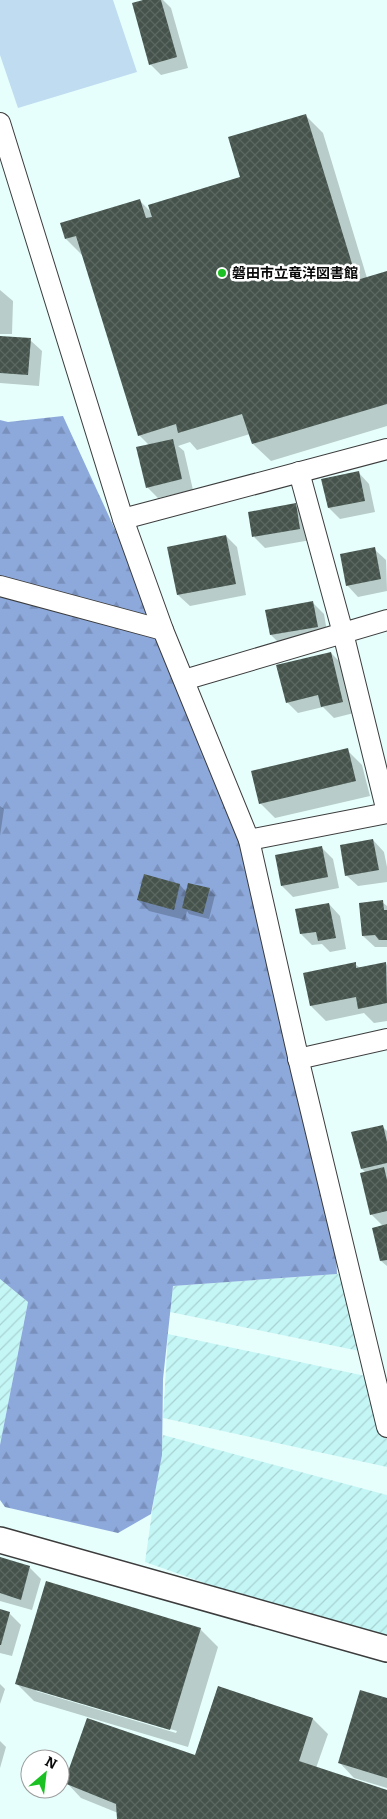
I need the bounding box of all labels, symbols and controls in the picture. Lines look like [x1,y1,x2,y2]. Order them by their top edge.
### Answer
place label: 磐田市立竜洋図書館 [232,265,358,282]
marker: 磐田市立竜洋図書館 [216,267,228,279]
north arrow [20,1749,70,1799]
text: N [42,1753,60,1773]

